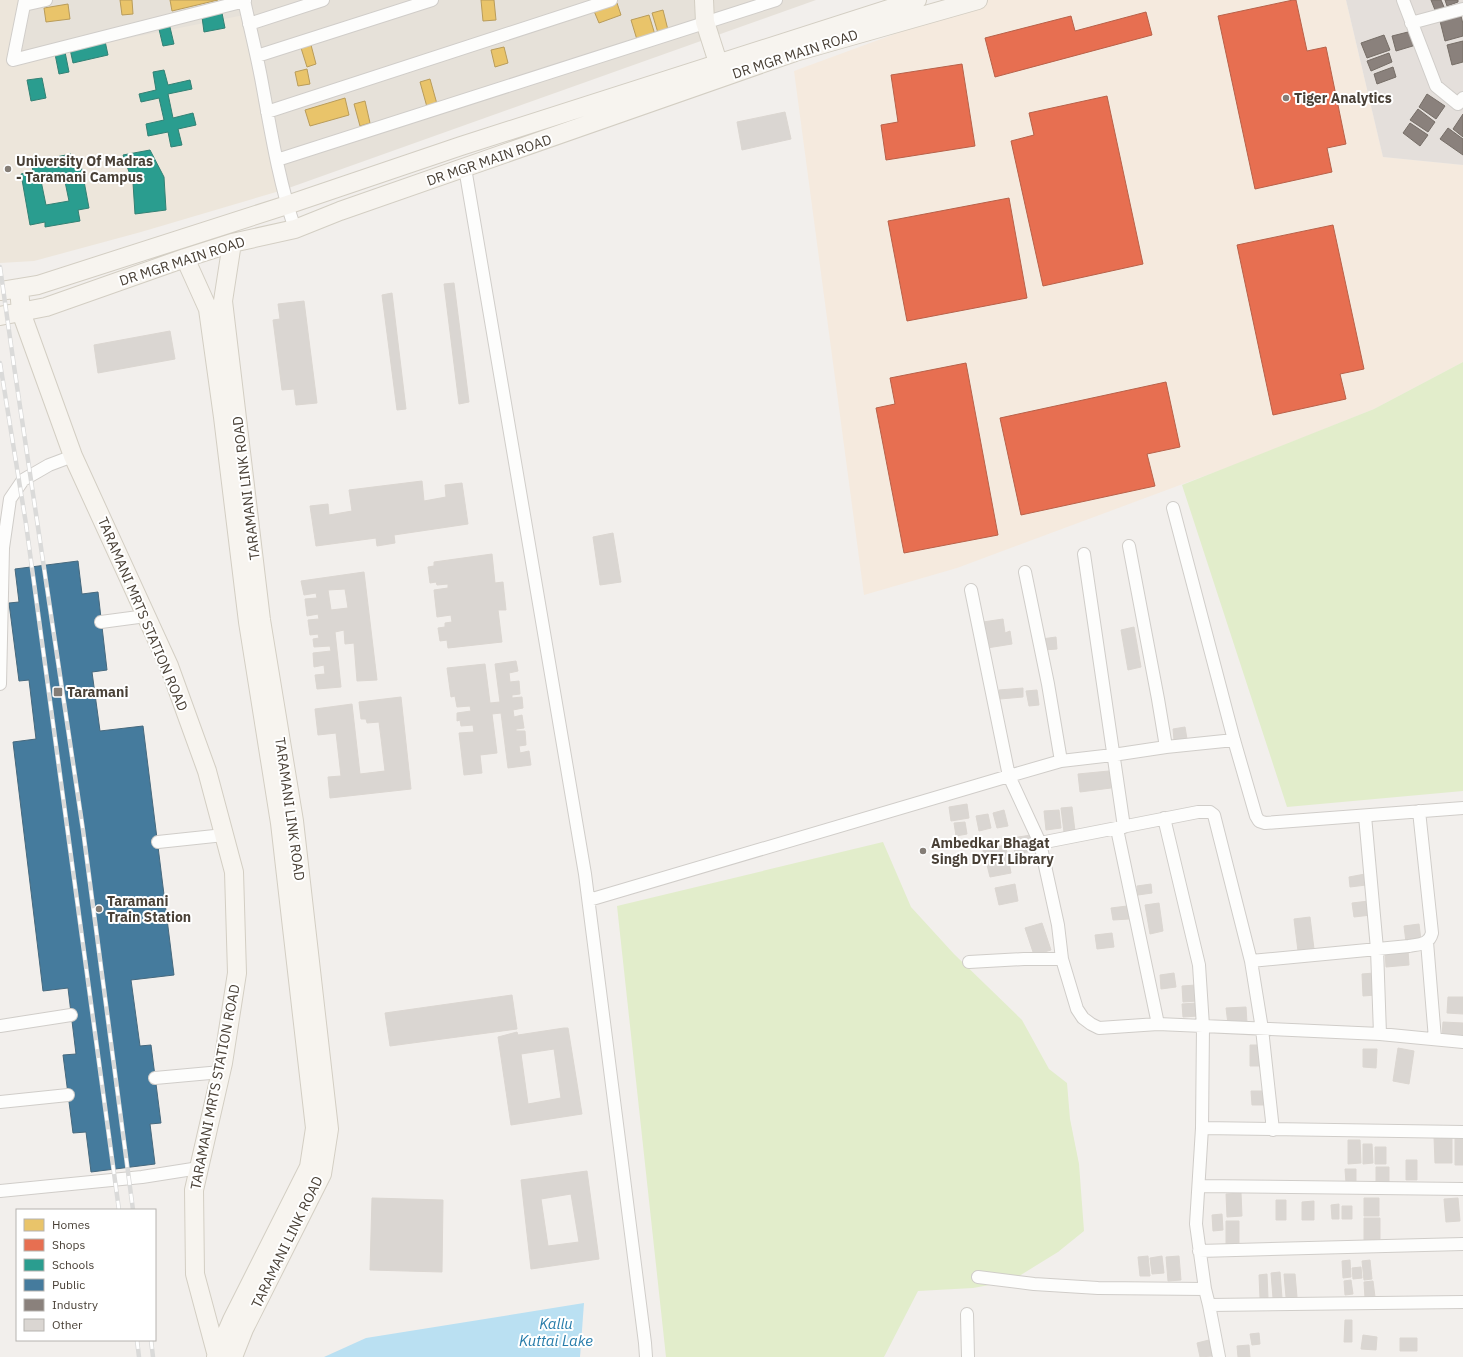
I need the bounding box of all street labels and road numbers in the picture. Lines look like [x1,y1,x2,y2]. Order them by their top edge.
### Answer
street label: DR MGR MAIN ROAD [730,25,860,83]
street label: DR MGR MAIN ROAD [424,130,554,190]
street label: DR MGR MAIN ROAD [117,232,247,290]
street label: TARAMANI LINK ROAD [228,415,264,561]
street label: TARAMANI MRTS STATION ROAD [94,514,192,714]
street label: TARAMANI LINK ROAD [271,736,309,882]
street label: TARAMANI MRTS STATION ROAD [186,983,244,1191]
street label: TARAMANI LINK ROAD [247,1173,327,1311]

